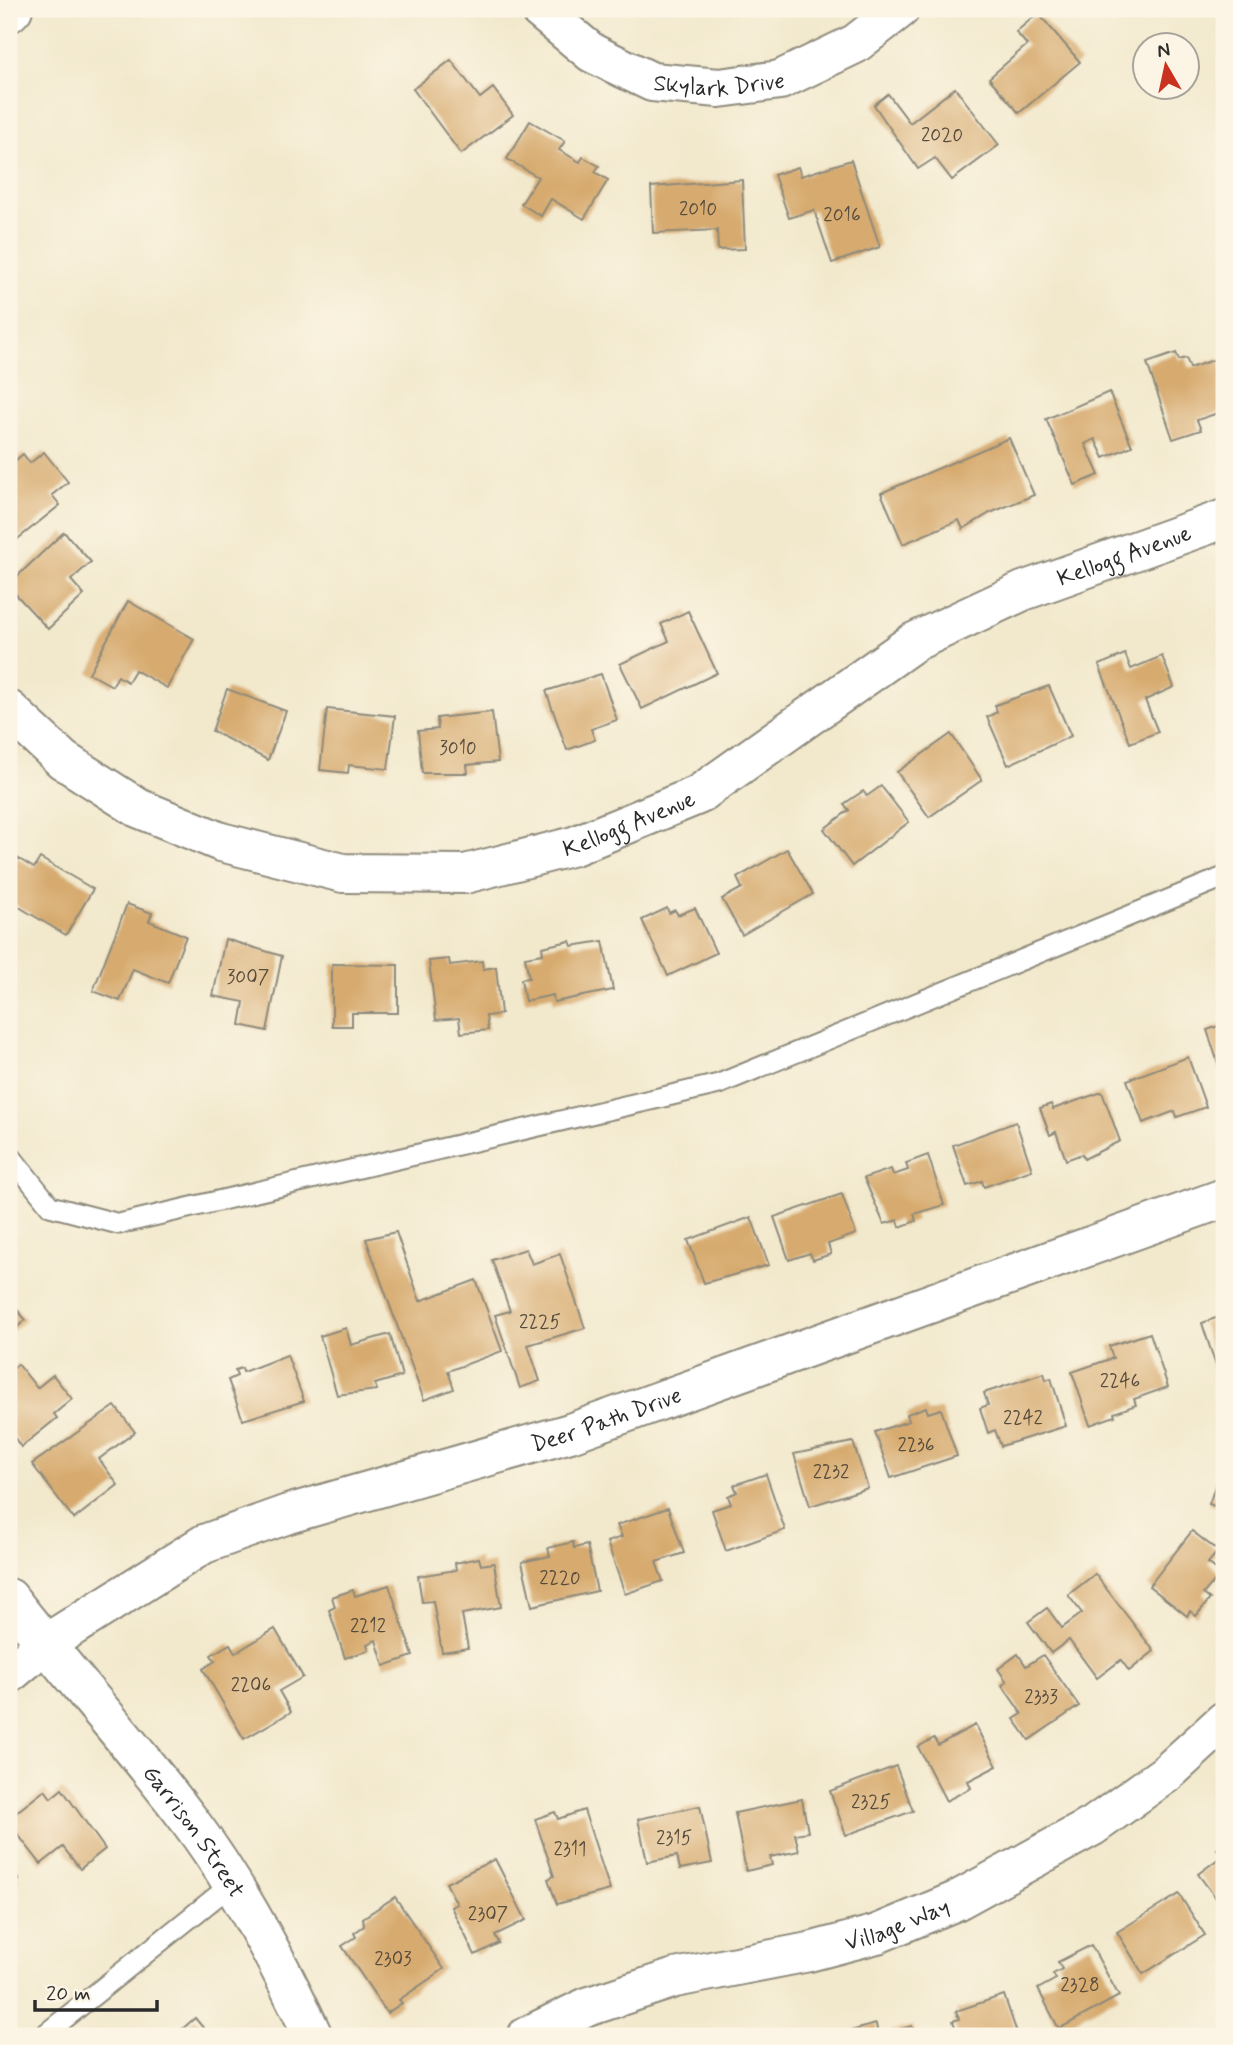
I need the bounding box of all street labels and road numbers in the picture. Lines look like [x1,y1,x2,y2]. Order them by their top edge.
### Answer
street label: Skylark Drive [652,67,787,105]
street label: Kellogg Avenue [1053,519,1196,595]
street label: Kellogg Avenue [560,785,700,865]
street label: Deer Path Drive [528,1381,686,1460]
street label: Garrison Street [135,1760,251,1904]
street label: Village Way [842,1892,955,1959]

